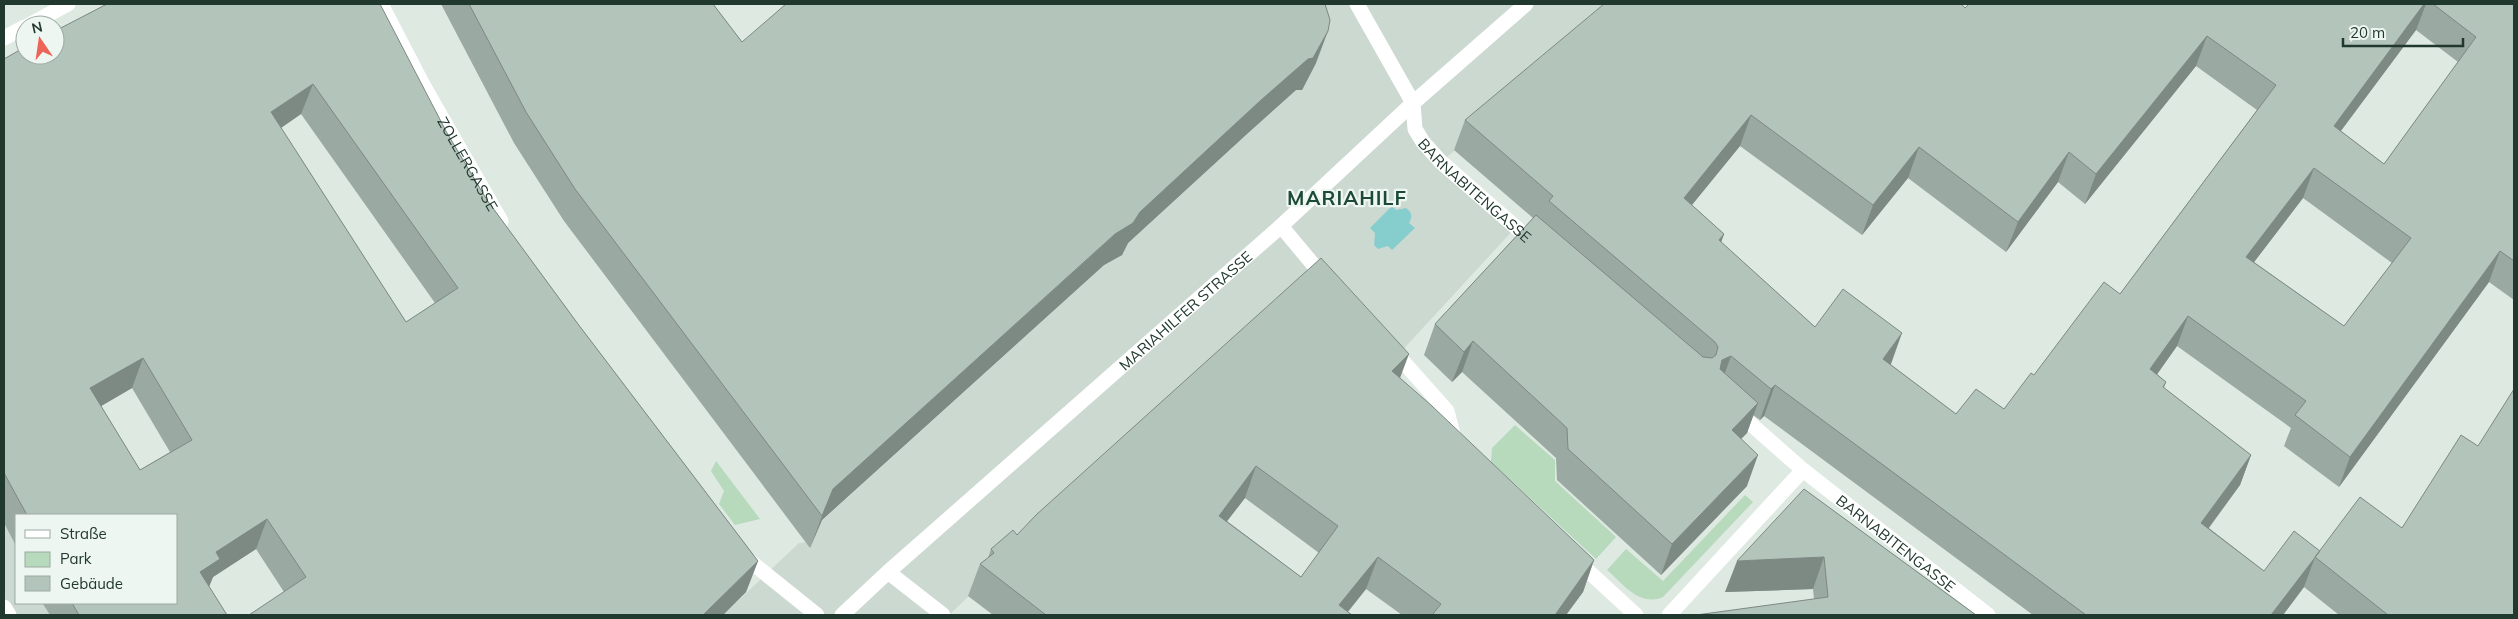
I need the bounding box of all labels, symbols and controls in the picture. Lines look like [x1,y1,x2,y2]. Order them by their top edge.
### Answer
north arrow [15,15,65,65]
scale bar [2343,15,2463,47]
text: N [30,17,44,37]
text: 20 m [2350,23,2385,42]
street label: ZOLLERGASSE [434,113,503,214]
street label: BARNABITENGASSE [1414,134,1536,246]
district label: MARIAHILF [1287,185,1407,210]
street label: MARIAHILFER STRASSE [1115,246,1256,374]
street label: BARNABITENGASSE [1833,490,1960,596]
legend [15,514,178,604]
text: Straße [60,524,107,543]
text: Park [60,549,92,568]
text: Gebäude [60,574,123,593]

